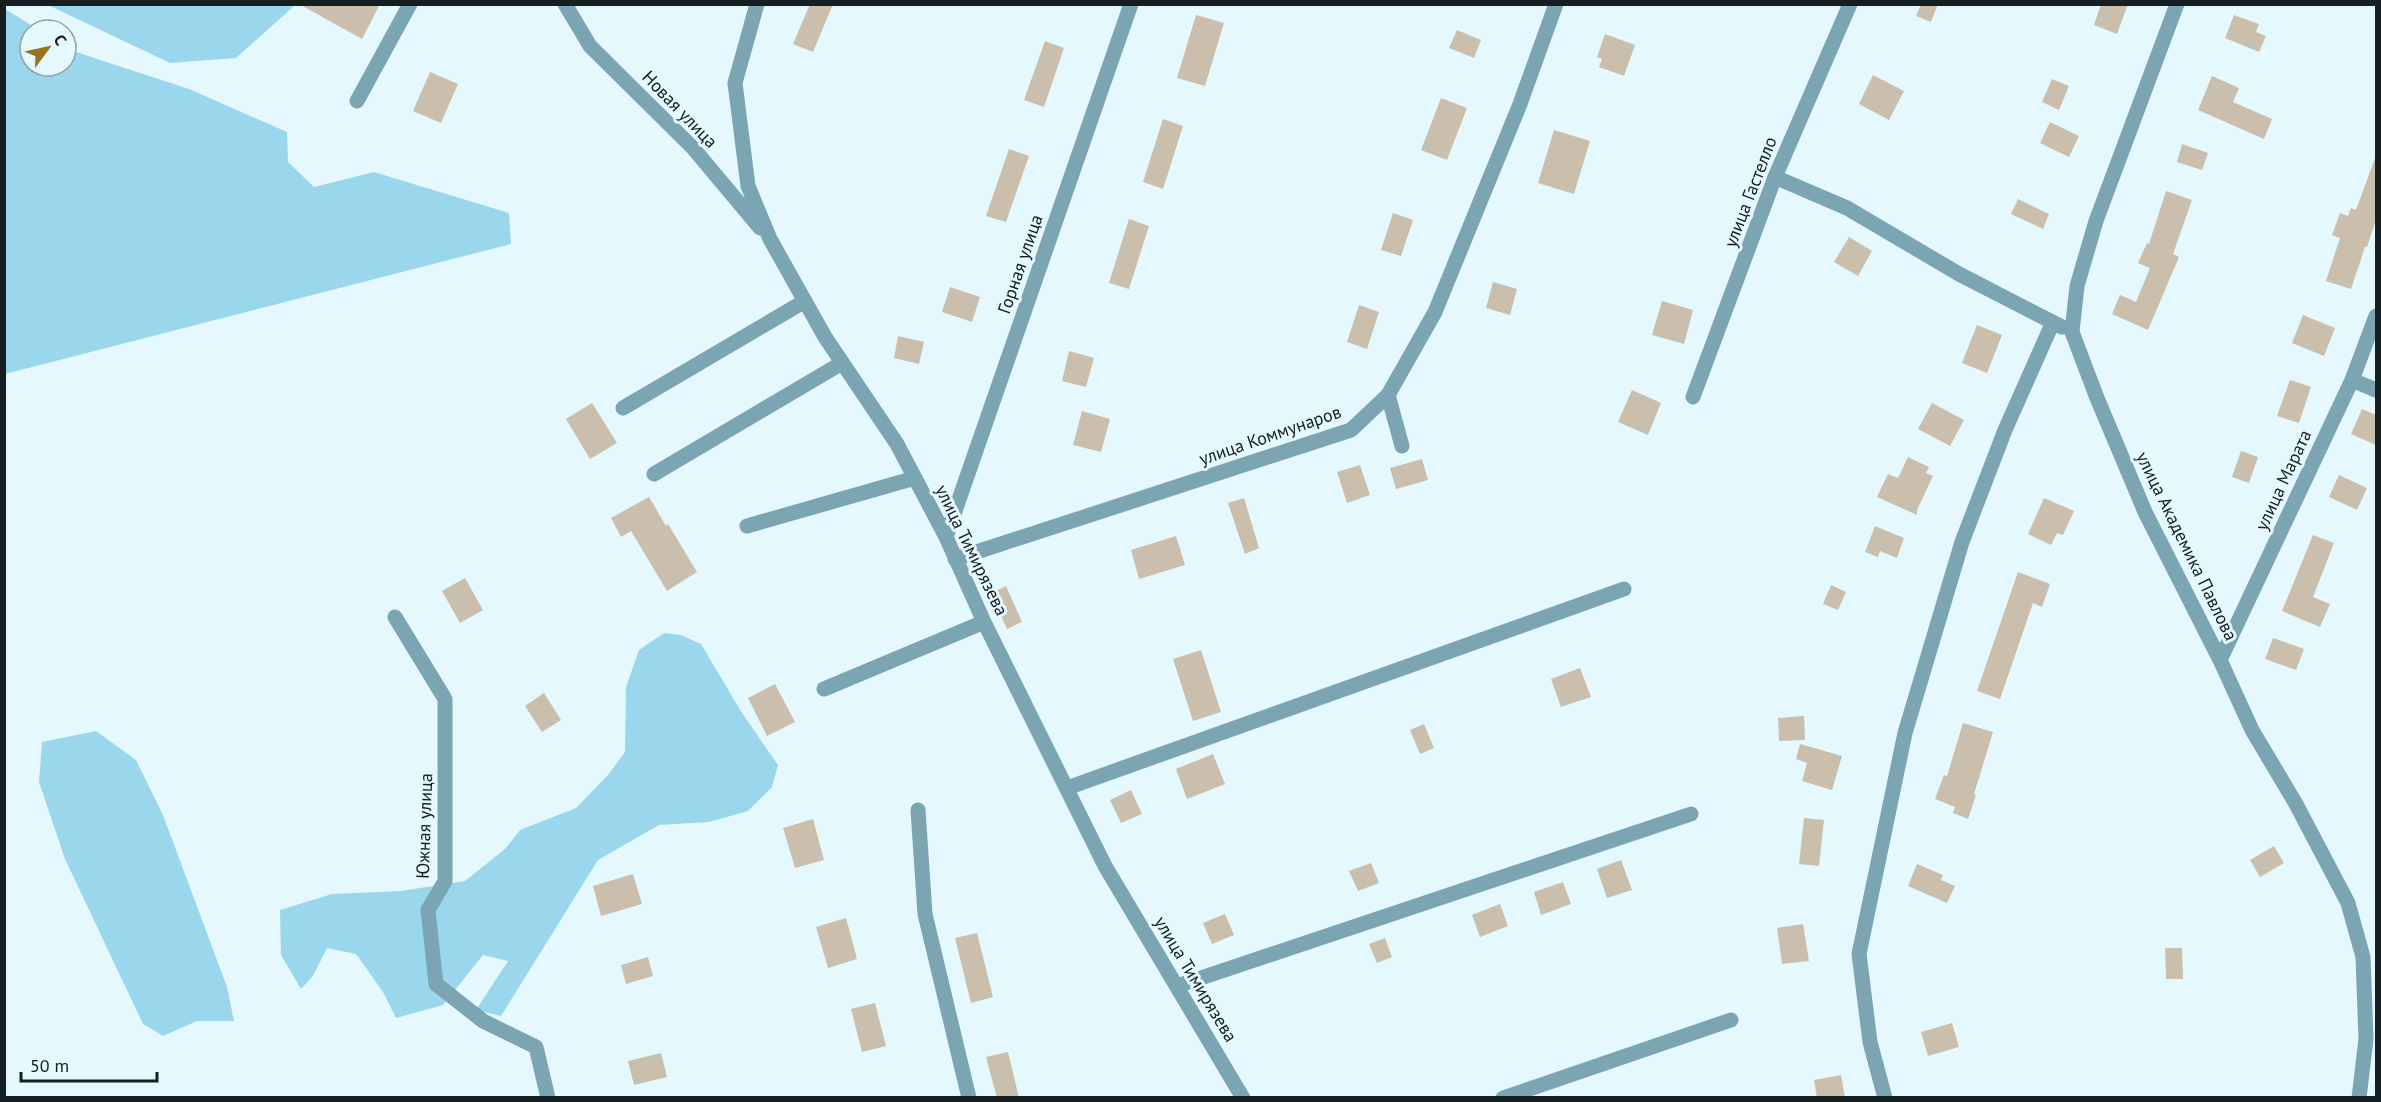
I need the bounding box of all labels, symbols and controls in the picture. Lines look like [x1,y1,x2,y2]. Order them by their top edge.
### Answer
north arrow [18,18,78,78]
text: С [50,31,71,49]
street label: Новая улица [637,65,723,153]
street label: улица Гастелло [1718,133,1782,251]
street label: Горная улица [992,211,1048,317]
street label: улица Коммунаров [1196,400,1344,470]
street label: улица Марата [2250,426,2316,534]
street label: улица Академика Павлова [2131,448,2243,644]
street label: улица Тимирязева [930,481,1014,619]
street label: Южная улица [411,773,437,879]
street label: улица Тимирязева [1149,912,1243,1046]
scale bar [21,1045,158,1083]
text: 50 m [30,1054,69,1077]

